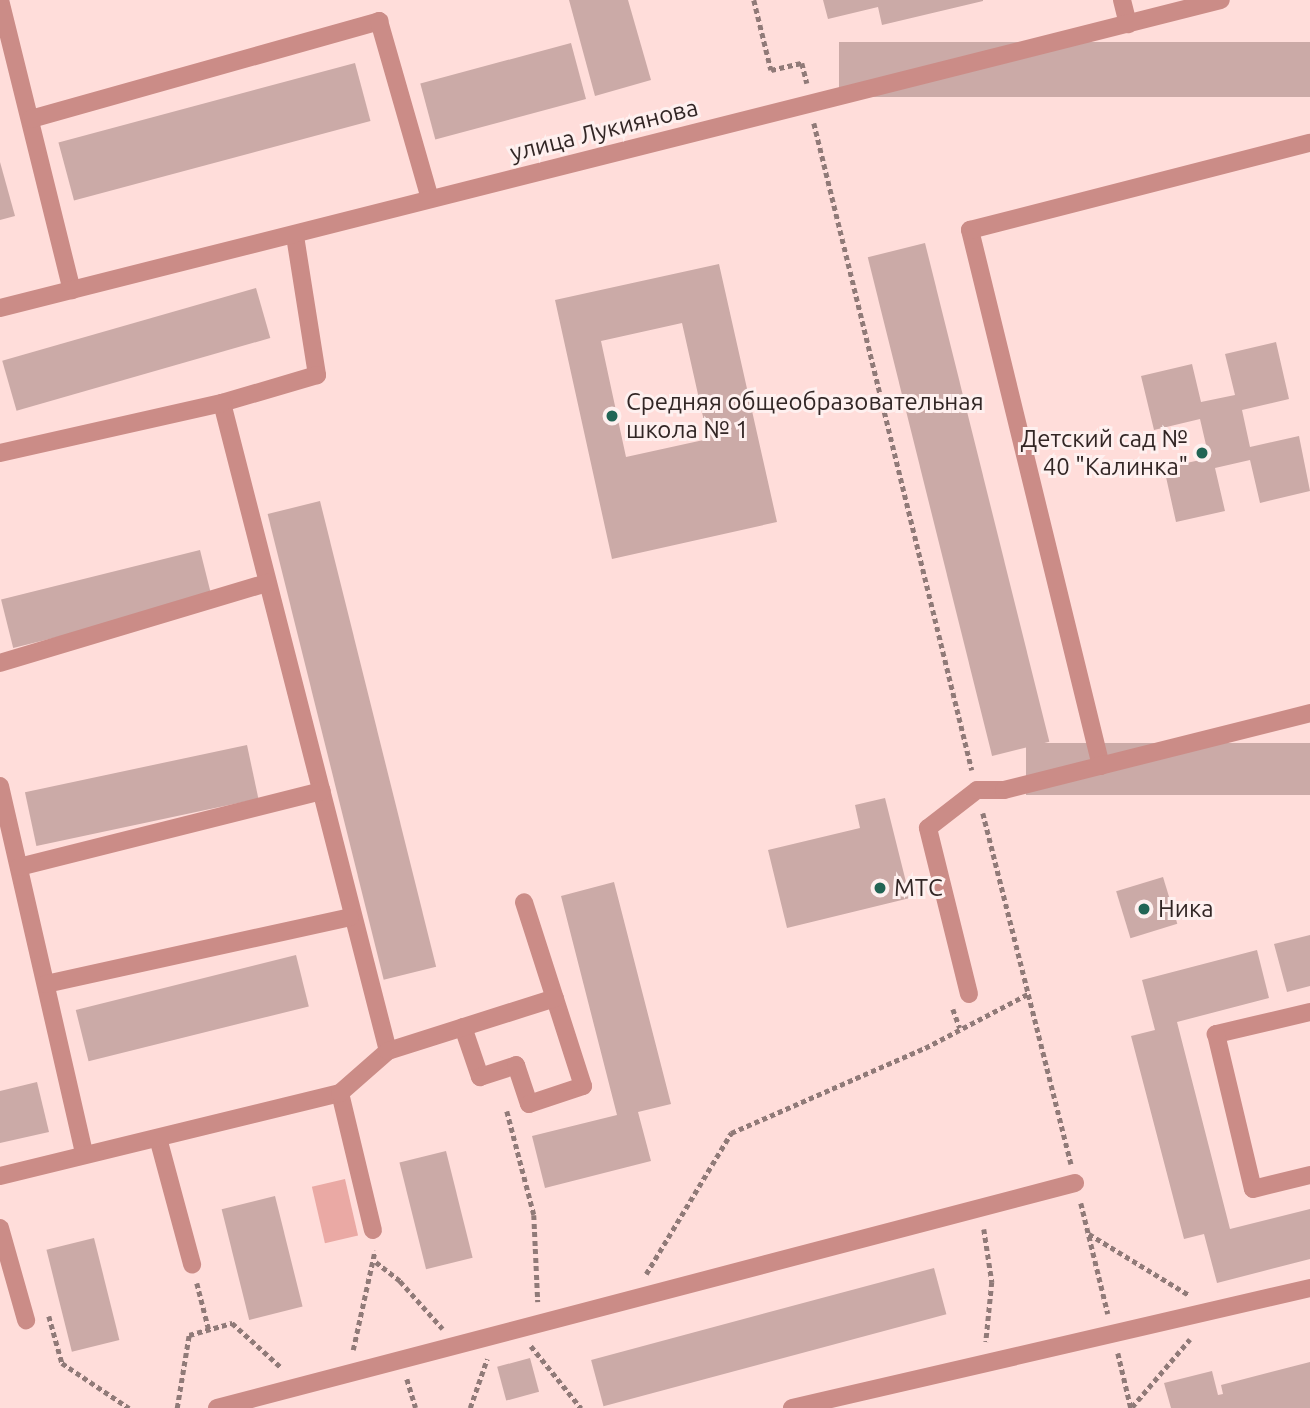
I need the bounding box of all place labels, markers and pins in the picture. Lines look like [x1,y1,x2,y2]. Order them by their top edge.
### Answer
place label: Средняя общеобразовательная школа № 1 [626,388,984,444]
marker: Средняя общеобразовательная школа № 1 [604,408,620,424]
place label: Детский сад № 40 "Калинка" [1020,425,1188,481]
marker: Детский сад № 40 "Калинка" [1194,445,1210,461]
place label: МТС [894,874,943,902]
marker: МТС [872,880,888,896]
place label: Ника [1158,895,1214,923]
marker: Ника [1136,901,1152,917]

